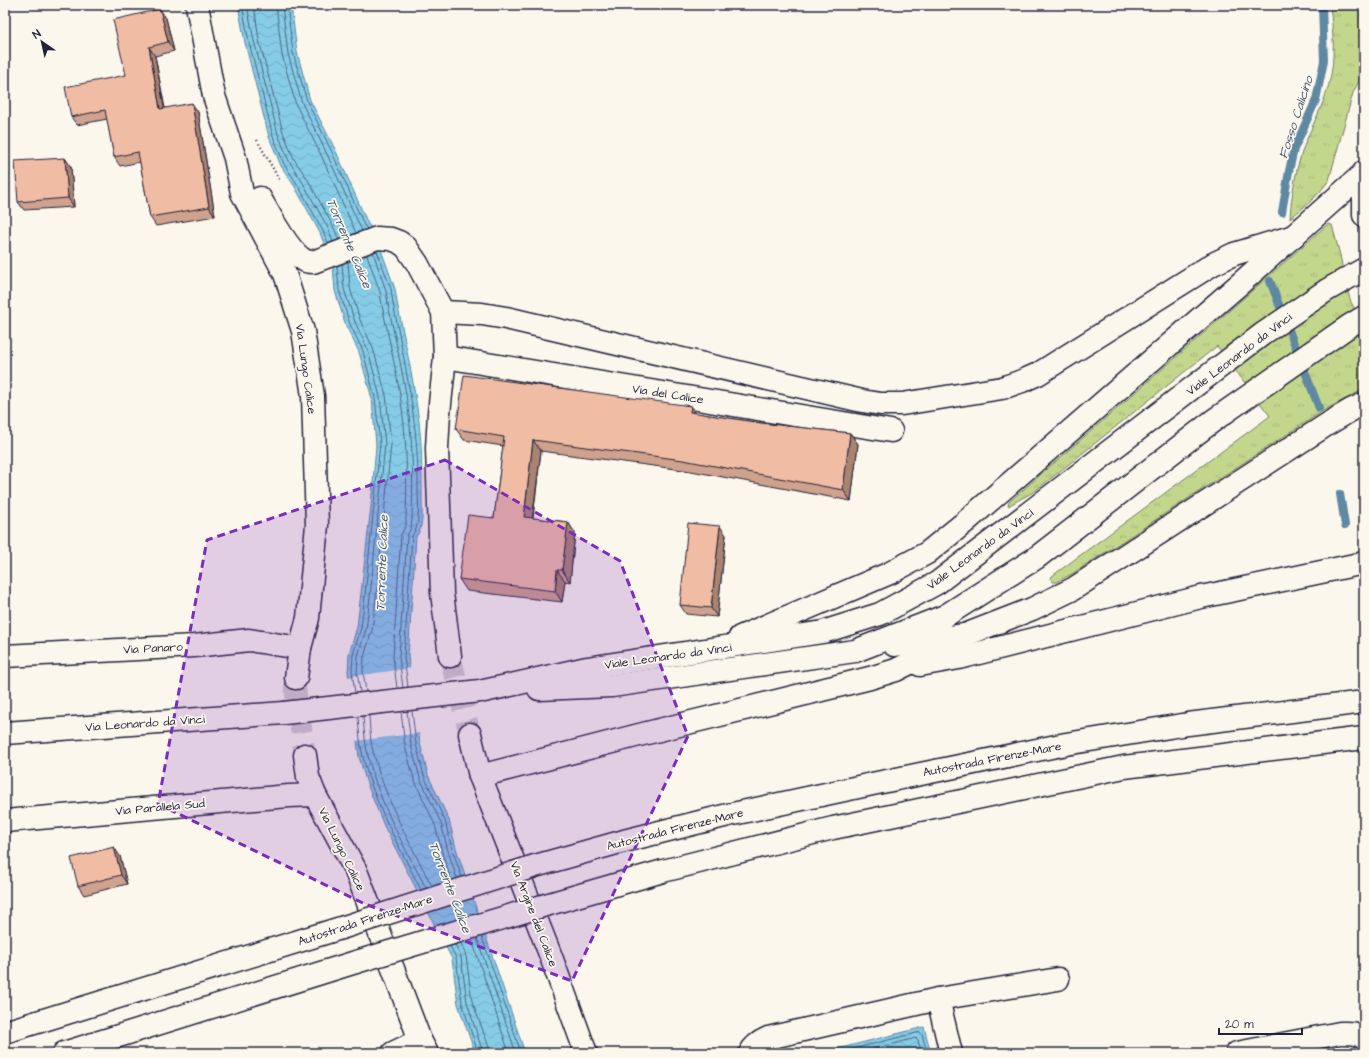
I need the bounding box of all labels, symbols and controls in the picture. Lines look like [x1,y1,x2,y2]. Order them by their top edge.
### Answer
north arrow [22,22,62,62]
text: N [30,26,44,42]
water label: Fosso Calicino [1274,72,1318,161]
water label: Torrente Calice [322,196,376,292]
street label: Viale Leonardo da Vinci [1183,309,1296,400]
street label: Via Lungo Calice [290,323,320,416]
street label: Via del Calice [631,380,705,409]
street label: Viale Leonardo da Vinci [923,505,1037,594]
water label: Torrente Calice [371,514,393,611]
street label: Via Panaro [123,638,183,659]
street label: Viale Leonardo da Vinci [603,639,733,674]
street label: Via Leonardo da Vinci [85,711,206,736]
street label: Autostrada Firenze-Mare [921,738,1063,781]
street label: Via Parallela Sud [115,795,205,820]
street label: Autostrada Firenze-Mare [605,804,746,855]
street label: Via Lungo Calice [313,805,369,895]
water label: Torrente Calice [424,839,476,936]
street label: Via Argine del Calice [505,859,562,970]
street label: Autostrada Firenze-Mare [296,891,435,950]
scale bar [1219,1010,1302,1036]
text: 20 m [1225,1016,1254,1033]

